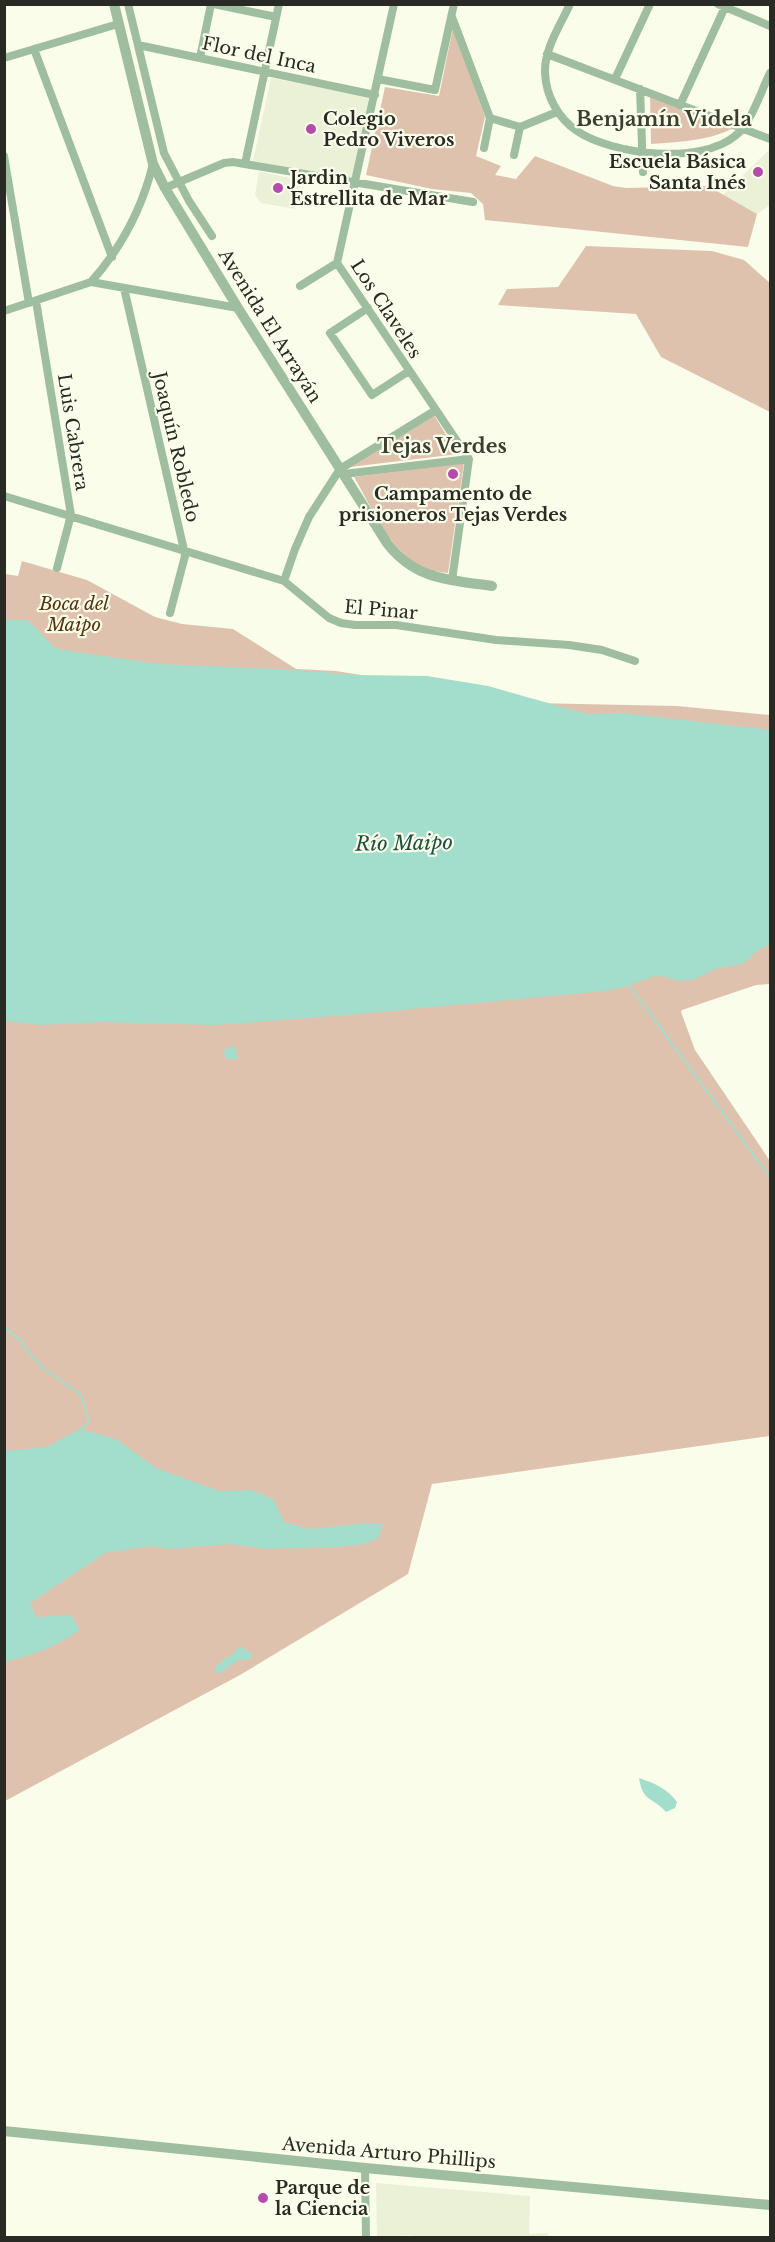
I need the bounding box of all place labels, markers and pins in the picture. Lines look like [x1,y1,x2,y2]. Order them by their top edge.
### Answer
place label: Colegio Pedro Viveros [323,108,454,151]
marker: Colegio Pedro Viveros [304,122,318,136]
place label: Escuela Básica Santa Inés [609,151,747,194]
marker: Escuela Básica Santa Inés [751,165,765,179]
place label: Jardin Estrellita de Mar [286,167,447,210]
marker: Jardin Estrellita de Mar [271,181,285,195]
marker: Campamento de prisioneros Tejas Verdes [446,467,460,481]
place label: Campamento de prisioneros Tejas Verdes [339,483,567,526]
place label: Parque de la Ciencia [275,2177,370,2220]
marker: Parque de la Ciencia [256,2191,270,2205]

